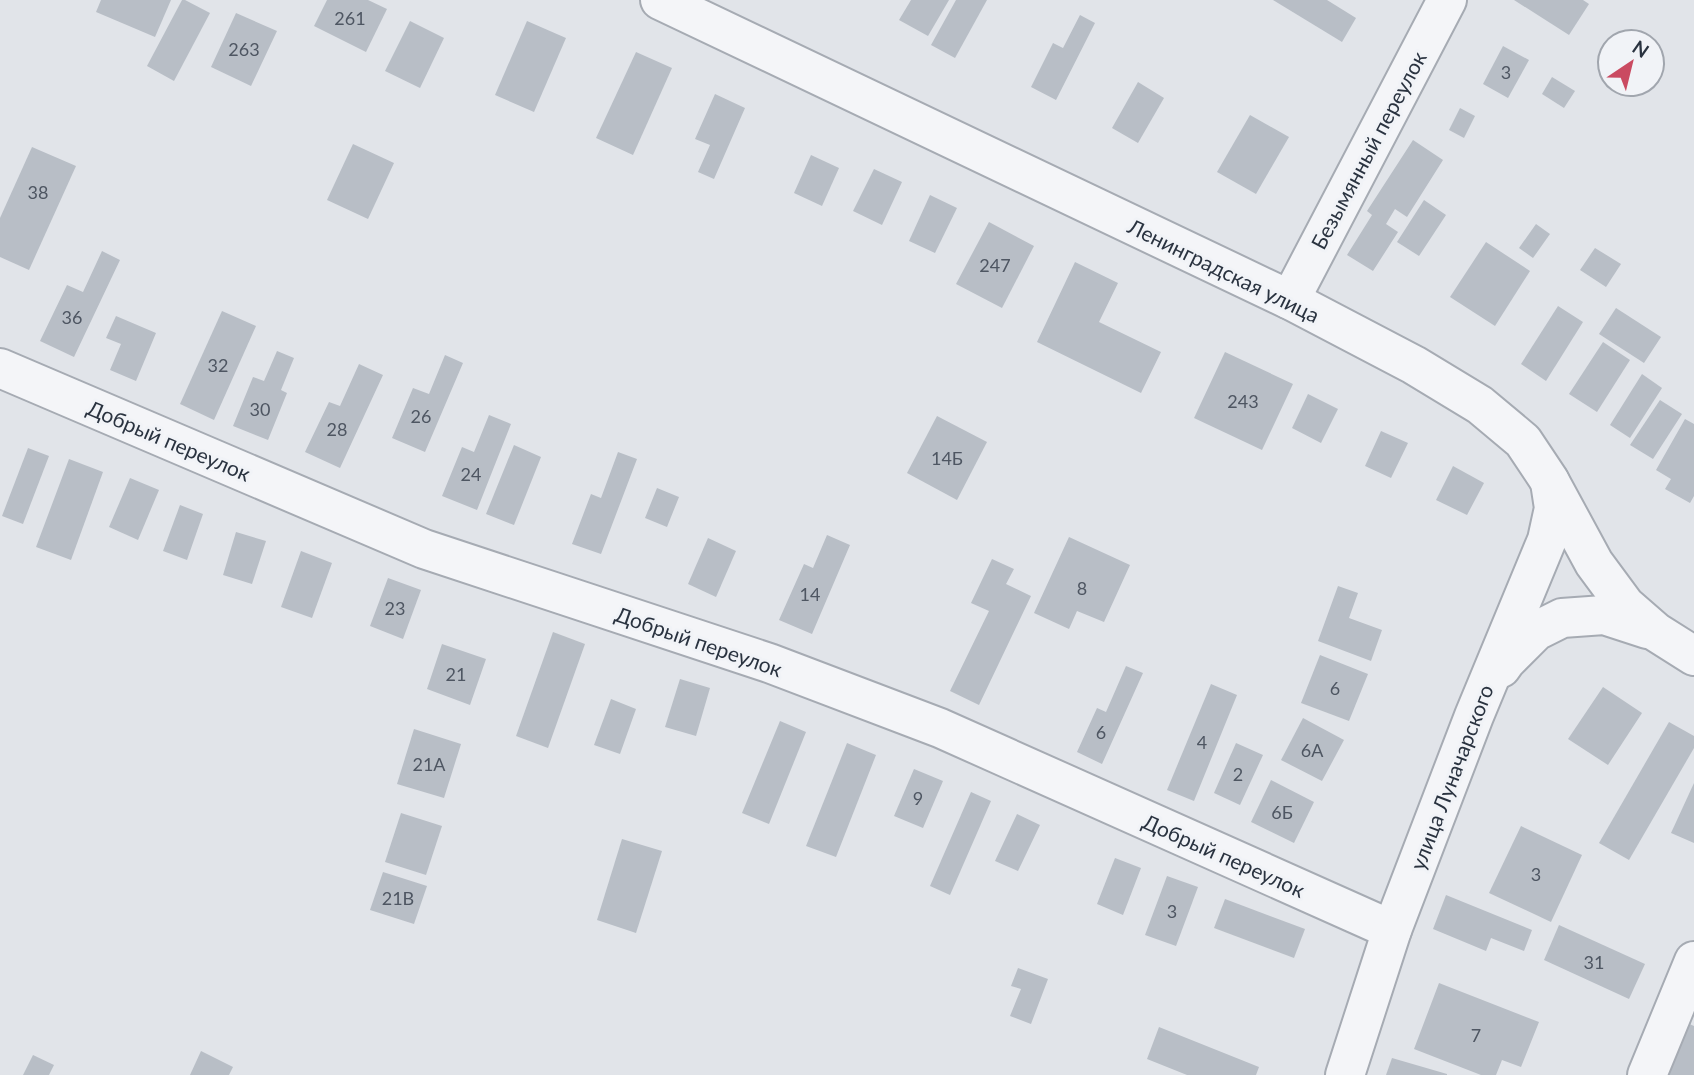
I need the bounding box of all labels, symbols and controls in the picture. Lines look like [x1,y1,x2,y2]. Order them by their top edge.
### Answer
house number: 261 [334,7,366,29]
north arrow [1596,28,1666,98]
text: N [1628,35,1654,62]
house number: 263 [228,38,260,60]
street label: Безымянный переулок [1305,47,1431,253]
house number: 3 [1501,61,1511,83]
house number: 38 [28,181,48,203]
street label: Ленинградская улица [1123,212,1324,327]
house number: 247 [979,254,1011,276]
house number: 36 [62,306,82,328]
house number: 32 [208,354,228,376]
house number: 243 [1227,390,1259,412]
street label: Добрый переулок [84,394,254,486]
house number: 30 [250,398,270,420]
house number: 26 [411,405,431,427]
house number: 28 [327,418,347,440]
house number: 14Б [931,447,963,469]
house number: 24 [461,463,481,485]
house number: 8 [1077,577,1087,599]
house number: 14 [800,583,820,605]
house number: 23 [385,597,405,619]
street label: Добрый переулок [612,601,786,681]
house number: 21 [446,663,466,685]
house number: 6 [1330,677,1340,699]
street label: улица Луначарского [1404,681,1498,873]
house number: 6 [1096,721,1106,743]
house number: 4 [1197,731,1207,753]
house number: 6А [1301,739,1324,761]
house number: 21А [412,753,446,775]
house number: 2 [1233,763,1243,785]
house number: 9 [913,787,923,809]
house number: 6Б [1271,801,1293,823]
street label: Добрый переулок [1139,808,1309,902]
house number: 3 [1531,863,1541,885]
house number: 21В [382,887,414,909]
house number: 3 [1167,900,1177,922]
house number: 31 [1584,951,1604,973]
house number: 7 [1471,1024,1481,1046]

